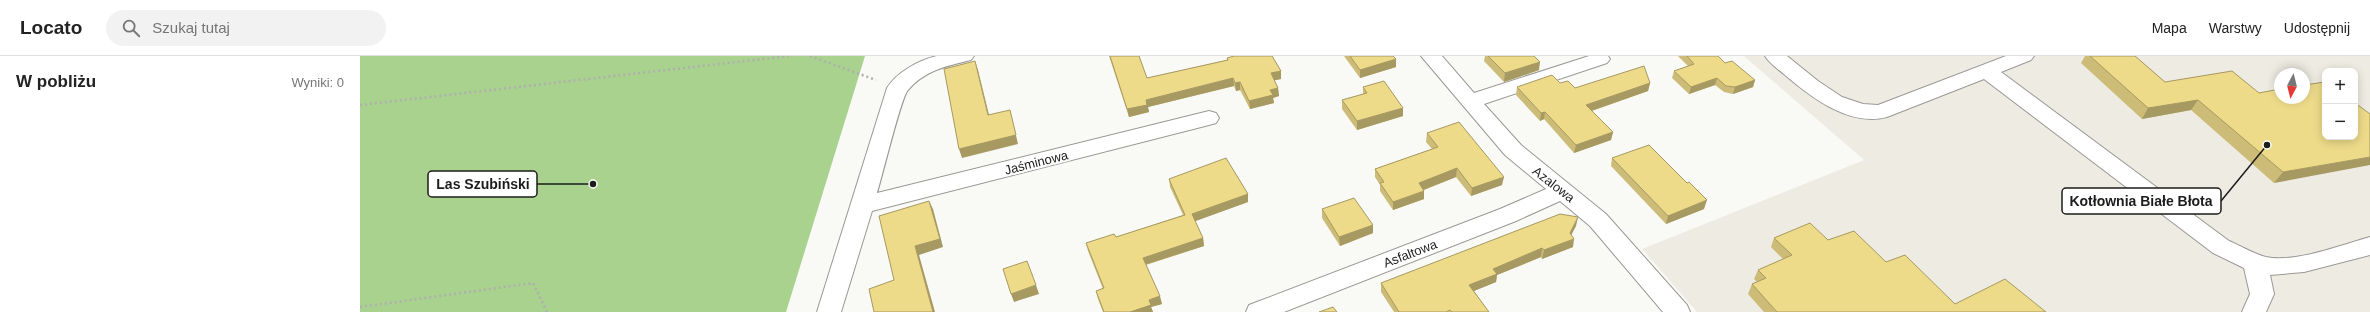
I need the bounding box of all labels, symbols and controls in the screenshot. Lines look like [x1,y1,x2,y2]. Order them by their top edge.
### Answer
search box [106,10,386,46]
text: Locato [20,17,82,38]
icon: search [120,17,142,39]
text: Szukaj tutaj [152,19,230,36]
text: Mapa [2152,20,2187,36]
text: Warstwy [2209,20,2262,36]
text: Udostępnij [2284,20,2350,36]
north arrow [2274,68,2310,104]
map controls [2322,68,2358,140]
button: + [2322,68,2358,104]
text: W pobliżu [16,72,96,91]
text: Wyniki: 0 [291,75,344,90]
button: − [2322,104,2358,140]
street label: Jaśminowa [1003,147,1070,178]
street label: Azalowa [1530,163,1578,206]
callout: Las Szubiński [428,171,537,197]
text: Las Szubiński [436,176,530,192]
callout: Kotłownia Białe Błota [2062,188,2221,214]
text: Kotłownia Białe Błota [2069,193,2213,209]
street label: Asfaltowa [1381,236,1440,271]

